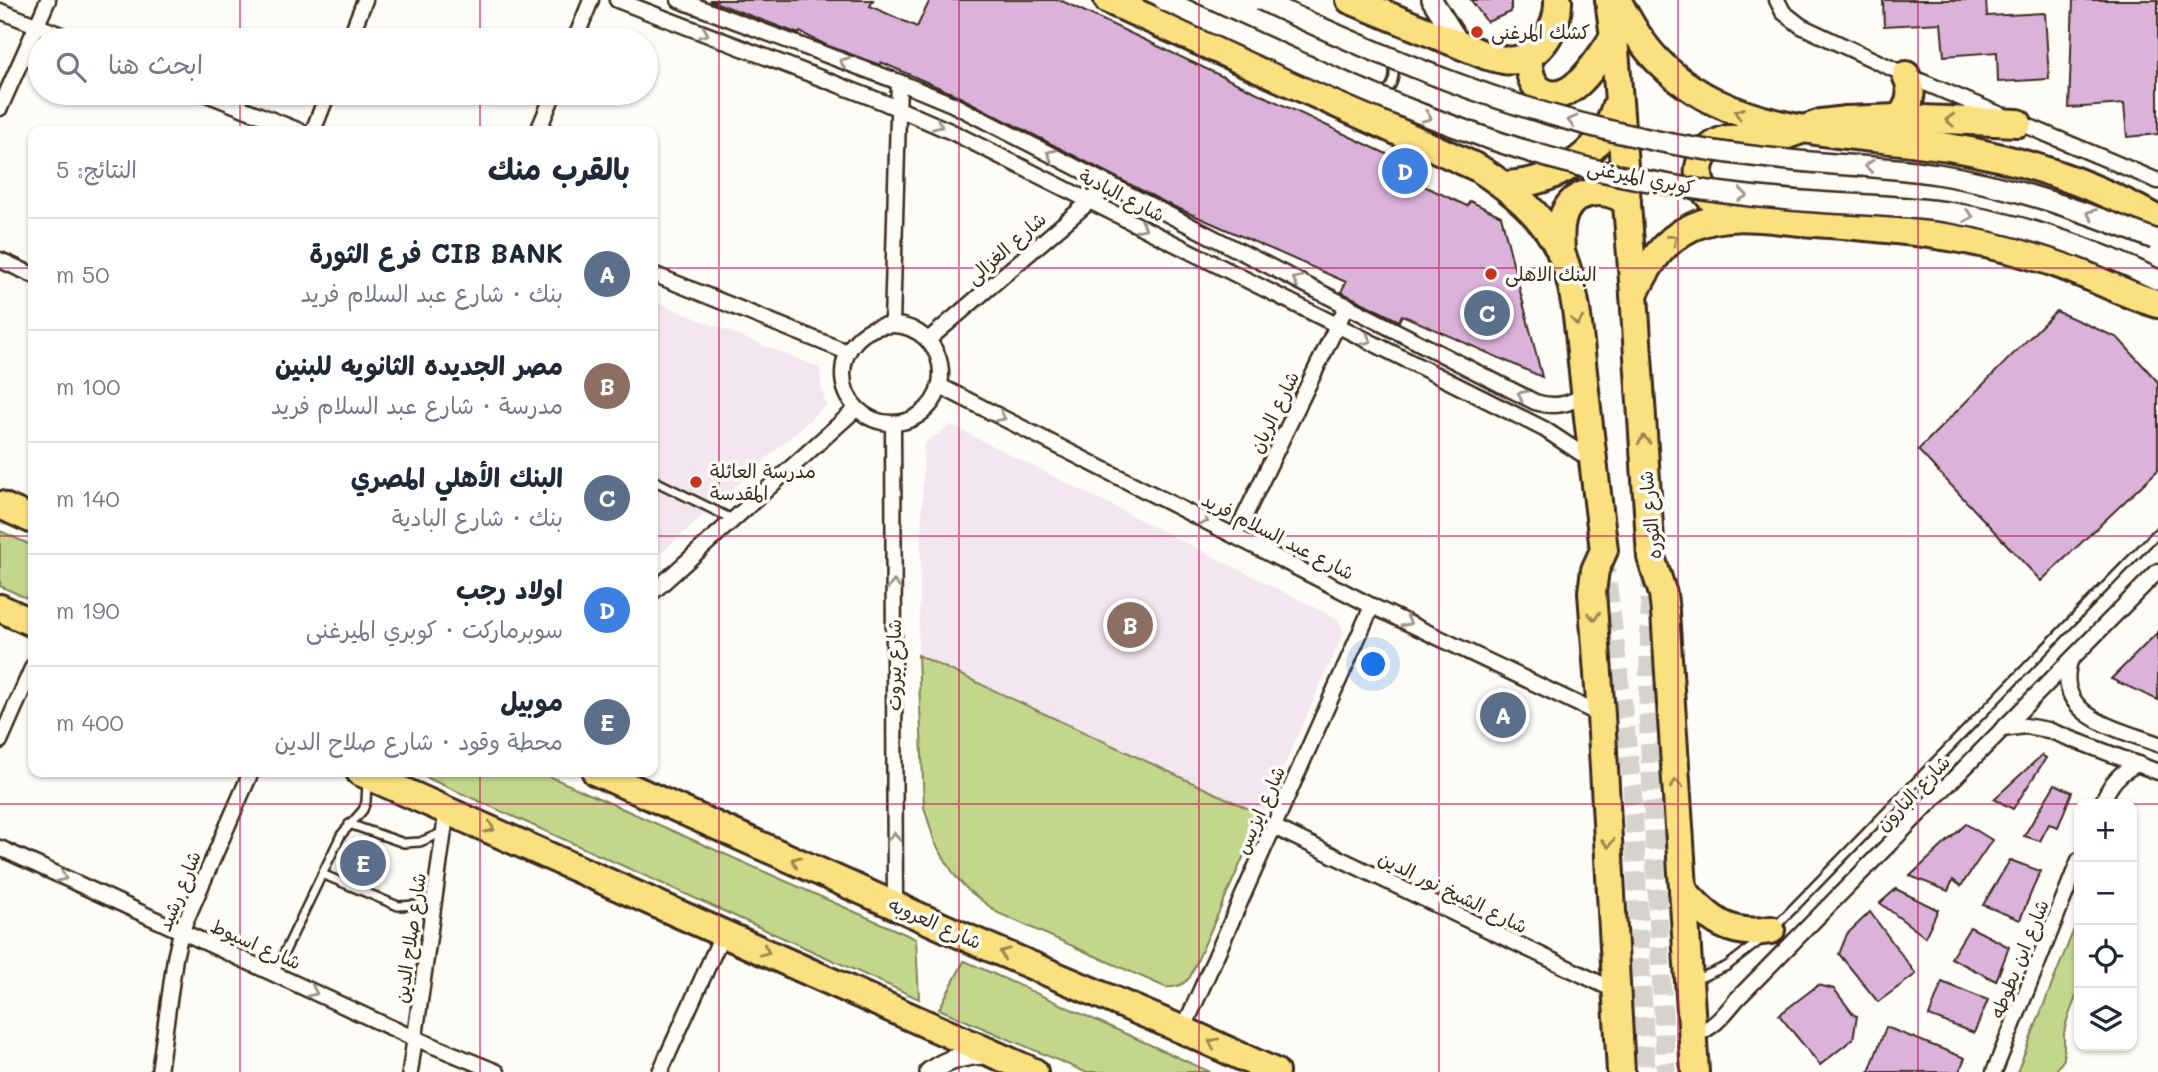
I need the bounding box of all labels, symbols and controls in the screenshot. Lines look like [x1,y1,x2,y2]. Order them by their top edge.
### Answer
place label: كشك المرغنى [1491,19,1590,45]
marker: كشك المرغنى [1469,24,1485,40]
one-way arrow [697,25,709,39]
search box [28,28,658,105]
text: ابحث هنا [108,47,203,81]
icon: search [52,48,90,86]
one-way arrow [838,56,850,70]
one-way arrow [1733,107,1745,121]
one-way arrow [1421,109,1433,123]
one-way arrow [1944,113,1955,128]
one-way arrow [1567,114,1579,129]
one-way arrow [931,117,943,131]
pin: D [1382,145,1428,197]
text: بالقرب منك [488,148,630,188]
one-way arrow [1046,149,1058,163]
text: النتائج: 5 [56,154,137,184]
street label: كوبري الميرغنى [1585,154,1697,202]
one-way arrow [1863,159,1874,174]
street label: شارع البادية [1074,162,1169,229]
one-way arrow [1737,187,1749,202]
street label: شارع الغزالى [960,206,1052,291]
one-way arrow [1963,208,1975,223]
one-way arrow [2085,208,2097,222]
one-way arrow [1135,218,1147,232]
one-way arrow [1666,235,1678,248]
text: CIB BANK فرع الثورة [309,236,563,270]
text: 50 m [56,259,109,289]
text: A [599,259,615,289]
place label: البنك الاهلى [1505,261,1597,287]
marker: البنك الاهلى [1483,266,1499,282]
one-way arrow [1292,275,1305,289]
text: بنك · شارع عبد السلام فريد [301,278,563,308]
pin: C [1464,287,1510,339]
one-way arrow [1569,316,1584,327]
one-way arrow [1360,331,1372,345]
text: مصر الجديده الثانويه للبنين [275,348,563,382]
street label: شارع الريان [1243,367,1306,458]
text: 100 m [56,371,120,401]
text: B [599,371,615,401]
text: مدرسة · شارع عبد السلام فريد [271,390,563,420]
one-way arrow [1517,390,1529,404]
one-way arrow [994,408,1006,422]
one-way arrow [1636,435,1651,446]
place label: مدرسة العائلة المقدسة [710,458,816,505]
text: البنك الأهلي المصري [351,460,563,494]
street label: شارع الثوره [1632,469,1669,561]
marker: مدرسة العائلة المقدسة [688,474,704,490]
text: 140 m [56,483,120,513]
text: C [598,483,616,513]
street label: شارع عبد السلام فريد [1196,486,1359,588]
text: بنك · شارع البادية [392,502,563,532]
one-way arrow [1197,511,1209,525]
text: اولاد رجب [456,572,563,606]
one-way arrow [886,579,902,590]
text: 190 m [56,595,120,625]
text: D [599,595,615,625]
pin: B [1107,599,1153,651]
one-way arrow [1586,611,1601,622]
text: سوبرماركت · كوبري الميرغنى [306,614,563,644]
one-way arrow [1400,614,1412,628]
street label: شارع بيروت [881,619,908,711]
your location [1356,647,1390,681]
text: موبيل [500,684,563,718]
pin: A [1480,689,1526,741]
text: 400 m [56,707,124,737]
text: E [600,707,614,737]
text: محطة وقود · شارع صلاح الدين [274,726,563,756]
street label: شارع البارون [1870,749,1957,837]
street label: شارع ايزيس [1229,762,1292,859]
one-way arrow [1669,778,1684,789]
map controls [2074,799,2137,1051]
button: + [2074,799,2137,862]
one-way arrow [483,820,495,834]
one-way arrow [887,831,902,842]
pin: E [340,837,386,889]
one-way arrow [1601,838,1616,849]
street label: شارع الشيخ نور الدين [1374,845,1532,940]
street label: شارع رشيد [151,847,208,935]
one-way arrow [791,855,803,869]
button: − [2074,862,2137,925]
one-way arrow [55,869,67,883]
street label: شارع صلاح الدين [388,871,433,1005]
street label: شارع العروبه [884,891,985,956]
street label: شارع ابن بطوطه [1983,896,2056,1023]
street label: شارع اسيوط [206,913,305,976]
button: locate [2074,925,2137,988]
one-way arrow [758,943,770,957]
one-way arrow [998,947,1011,961]
one-way arrow [306,984,319,998]
button: layers [2074,988,2137,1051]
one-way arrow [1208,1037,1220,1051]

